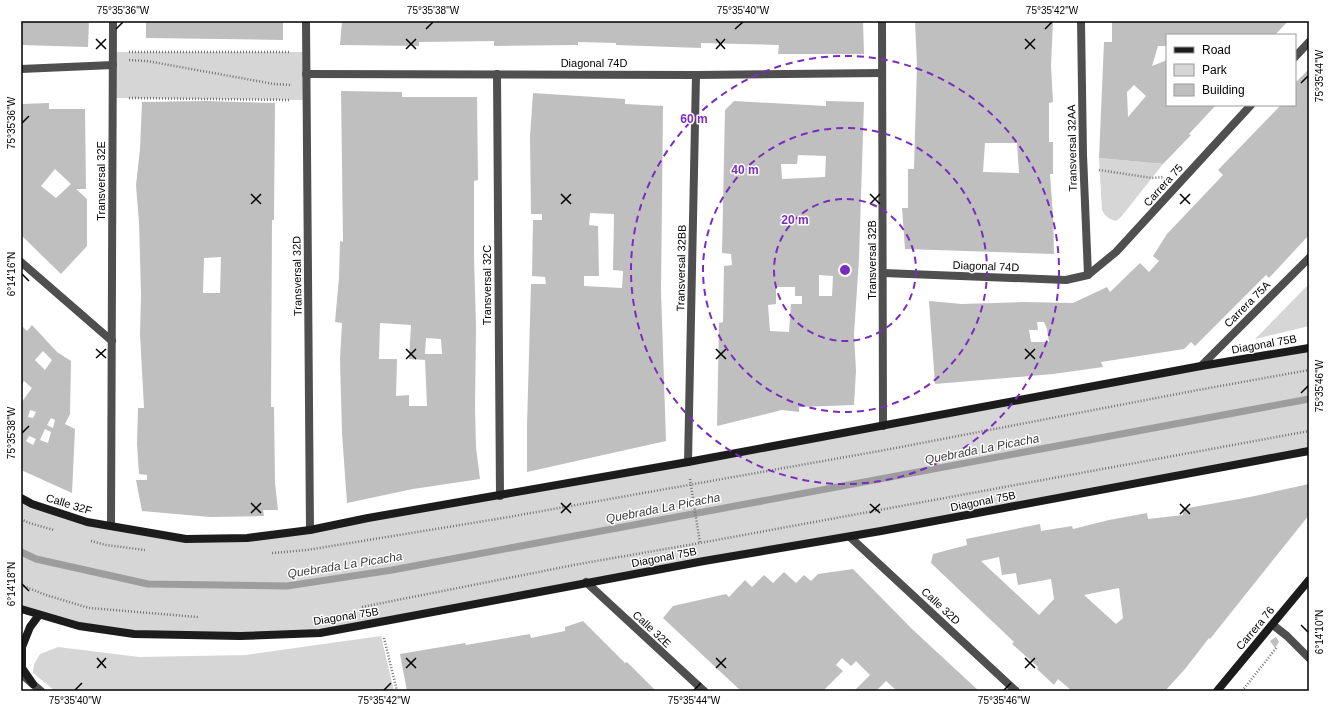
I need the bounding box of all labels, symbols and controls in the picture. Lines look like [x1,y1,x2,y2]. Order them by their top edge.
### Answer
text: 75°35'36"W [97,5,150,16]
text: 75°35'38"W [407,5,460,16]
text: 75°35'40"W [717,5,770,16]
text: 75°35'42"W [1026,5,1079,16]
legend [1166,34,1296,106]
text: Road [1202,43,1231,57]
text: 75°35'44"W [1314,49,1325,102]
street label: Diagonal 74D [561,57,627,69]
text: Park [1202,63,1228,77]
text: Building [1202,83,1245,97]
text: 75°35'36"W [6,96,17,149]
street label: Transversal 32AA [1065,104,1079,192]
text: 60 m [680,112,708,126]
street label: Transversal 32E [95,141,107,221]
street label: Carrera 75 [1141,161,1185,209]
text: 40 m [731,163,759,177]
text: 20 m [781,213,809,227]
street label: Transversal 32B [866,220,878,300]
street label: Transversal 32BB [674,224,688,312]
street label: Transversal 32D [290,236,304,316]
street label: Transversal 32C [481,245,493,325]
text: 6°14'16"N [6,252,17,296]
street label: Diagonal 74D [952,259,1020,273]
centre of rings [838,263,852,277]
street label: Carrera 75A [1222,278,1273,329]
street label: Diagonal 75B [1230,332,1298,356]
text: 75°35'46"W [1314,359,1325,412]
text: 75°35'38"W [6,406,17,459]
water label: Quebrada La Picacha [924,431,1041,467]
street label: Diagonal 75B [949,489,1017,513]
water label: Quebrada La Picacha [605,490,722,526]
street label: Calle 32F [45,491,94,517]
street label: Diagonal 75B [630,545,698,569]
water label: Quebrada La Picacha [287,549,404,581]
text: 6°14'18"N [6,562,17,606]
street label: Calle 32D [919,585,963,627]
street label: Carrera 76 [1234,604,1276,652]
street label: Diagonal 75B [312,605,380,627]
street label: Calle 32E [630,608,674,650]
text: 6°14'10"N [1314,610,1325,654]
text: 75°35'40"W [49,695,102,706]
text: 75°35'42"W [358,695,411,706]
text: 75°35'44"W [668,695,721,706]
text: 75°35'46"W [978,695,1031,706]

